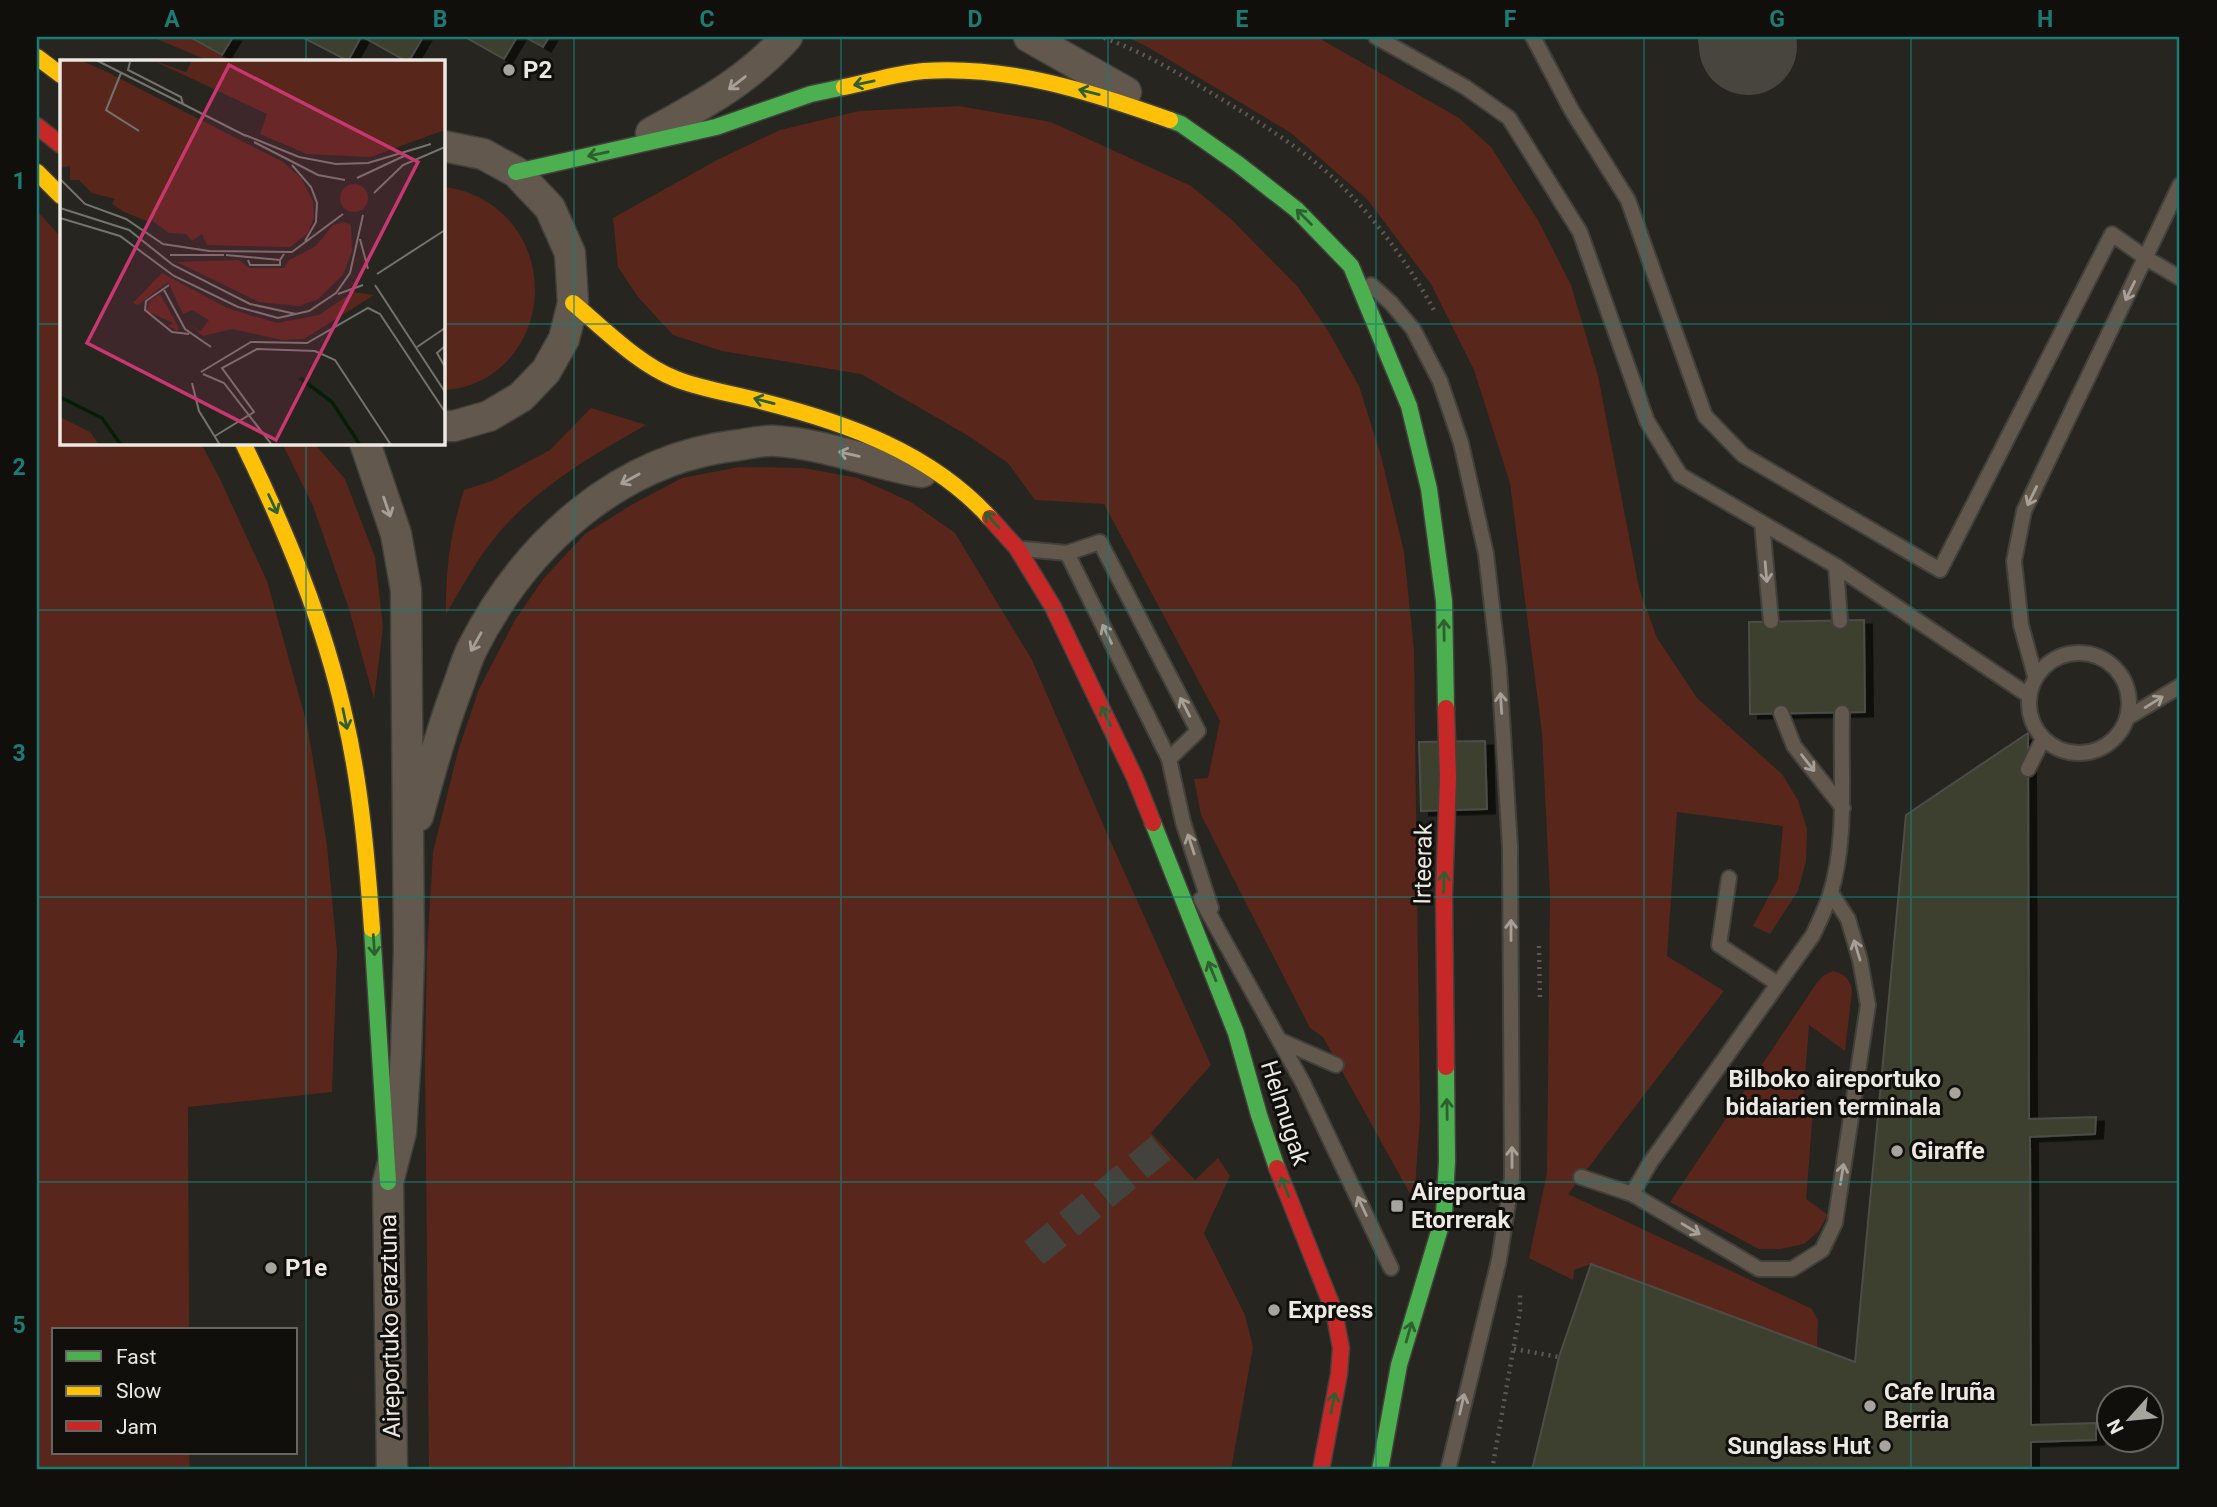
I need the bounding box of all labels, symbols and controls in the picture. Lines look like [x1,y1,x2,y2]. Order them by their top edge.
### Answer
text: A [164,6,180,33]
text: B [433,6,447,33]
text: C [699,6,715,33]
text: D [968,6,982,33]
text: E [1236,6,1249,33]
text: F [1504,6,1517,33]
text: G [1769,6,1785,33]
text: H [2037,6,2053,33]
place label: P2 [523,56,552,84]
inset map [60,60,444,444]
marker: P2 [501,62,517,78]
one-way arrow [728,75,746,90]
one-way arrow [853,76,876,90]
one-way arrow [1078,84,1100,97]
one-way arrow [587,148,610,162]
text: 1 [12,168,26,195]
one-way arrow [1295,209,1312,226]
one-way arrow [2123,280,2136,301]
one-way arrow [754,394,776,407]
one-way arrow [838,446,861,460]
text: 2 [12,454,26,481]
one-way arrow [620,472,640,486]
one-way arrow [2024,485,2038,506]
one-way arrow [267,493,280,514]
one-way arrow [382,496,394,518]
one-way arrow [984,511,1000,529]
one-way arrow [1760,560,1773,583]
one-way arrow [1438,619,1451,642]
one-way arrow [1099,624,1113,645]
one-way arrow [469,632,483,652]
one-way arrow [1494,692,1507,714]
one-way arrow [2143,694,2163,708]
one-way arrow [1178,697,1192,718]
one-way arrow [1099,706,1112,727]
one-way arrow [340,708,353,730]
text: 3 [12,740,26,767]
one-way arrow [1800,753,1815,772]
street label: Irteerak [1408,822,1438,905]
one-way arrow [1184,833,1197,855]
one-way arrow [1438,871,1451,894]
one-way arrow [1504,919,1518,942]
one-way arrow [368,933,381,956]
one-way arrow [1850,939,1863,961]
one-way arrow [1204,961,1217,983]
text: 4 [12,1026,26,1053]
street label: Helmugak [1255,1057,1315,1170]
place label: Bilboko aireportuko bidaiarien terminala [1726,1065,1941,1121]
marker: Bilboko aireportuko bidaiarien terminala [1947,1085,1963,1101]
one-way arrow [1440,1098,1453,1121]
place label: Giraffe [1911,1137,1985,1165]
marker: Giraffe [1889,1143,1905,1159]
one-way arrow [1505,1146,1519,1169]
one-way arrow [1836,1163,1849,1186]
one-way arrow [1277,1176,1290,1198]
place label: Aireportua Etorrerak [1411,1178,1526,1234]
one-way arrow [1355,1196,1368,1217]
marker: Aireportua Etorrerak [1389,1198,1405,1214]
street label: Aireportuko eraztuna [374,1214,406,1438]
one-way arrow [1680,1222,1700,1236]
place label: P1e [285,1254,327,1282]
marker: P1e [263,1260,279,1276]
place label: Express [1288,1296,1373,1324]
marker: Express [1266,1302,1282,1318]
text: 5 [12,1312,26,1339]
one-way arrow [1403,1321,1416,1343]
legend [52,1328,298,1454]
text: Fast [116,1345,157,1369]
place label: Cafe Iruña Berria [1884,1378,1995,1434]
text: Slow [116,1379,162,1403]
north arrow [2094,1384,2164,1454]
one-way arrow [1327,1392,1341,1415]
one-way arrow [1456,1393,1470,1416]
marker: Cafe Iruña Berria [1862,1398,1878,1414]
text: Jam [116,1415,157,1439]
text: N [2102,1415,2129,1438]
place label: Sunglass Hut [1727,1432,1871,1460]
marker: Sunglass Hut [1877,1438,1893,1454]

